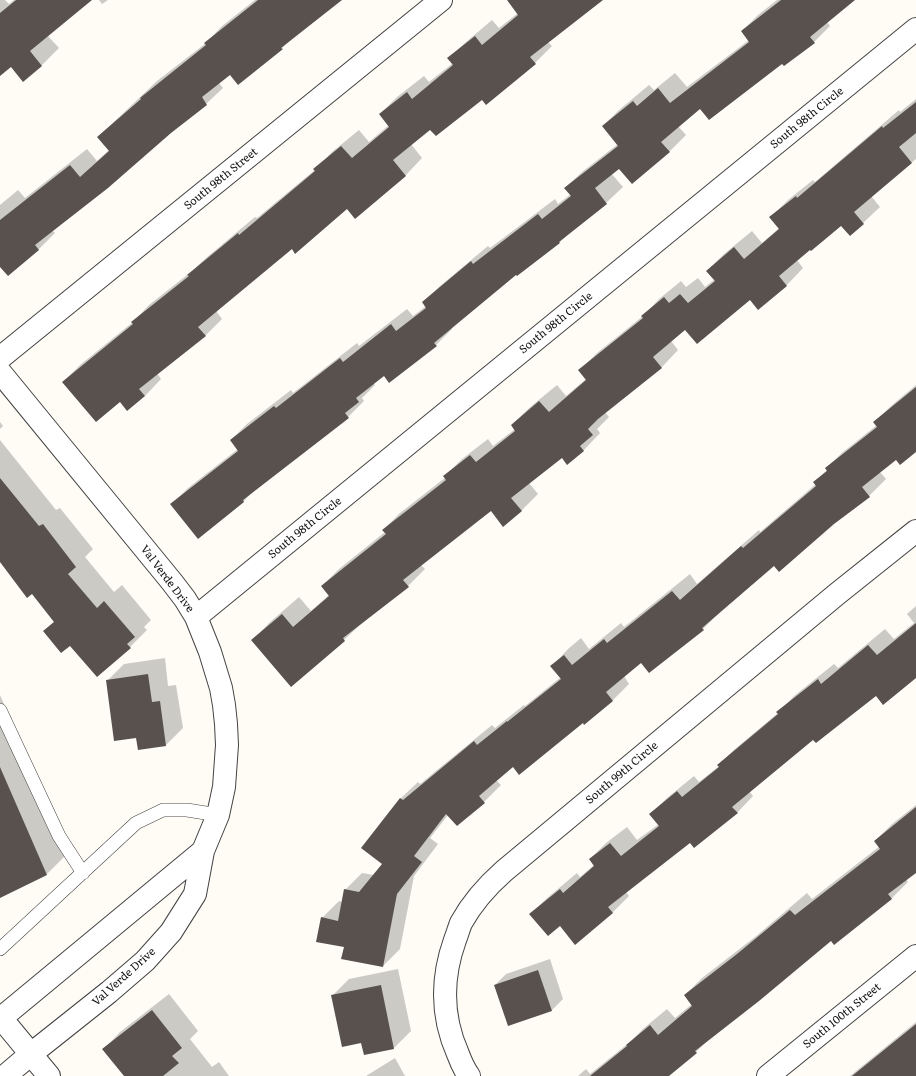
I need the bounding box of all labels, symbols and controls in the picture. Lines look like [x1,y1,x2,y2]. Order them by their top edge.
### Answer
street label: South 98th Circle [768,84,846,152]
street label: South 98th Street [182,145,260,213]
street label: South 98th Circle [517,289,595,357]
street label: South 98th Circle [266,494,344,562]
street label: Val Verde Drive [138,543,196,615]
street label: South 99th Circle [583,739,661,807]
street label: Val Verde Drive [90,945,158,1009]
street label: South 100th Street [800,981,884,1051]

